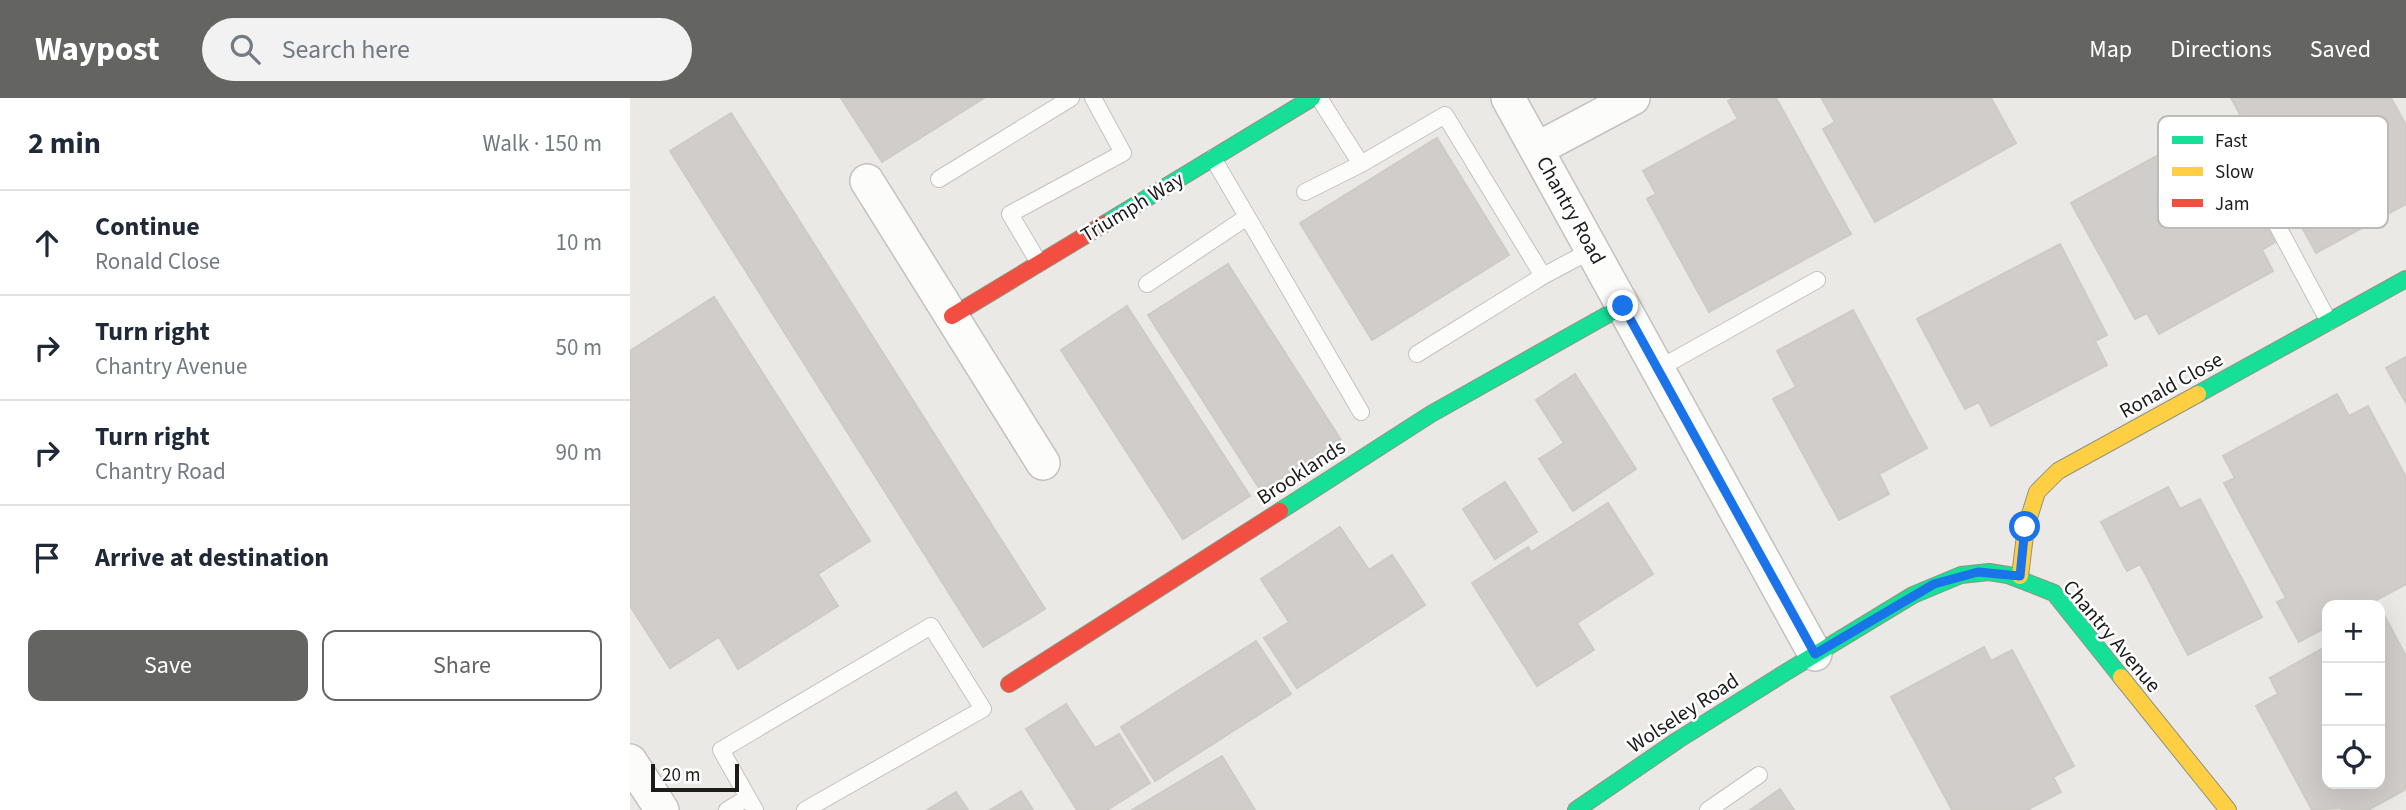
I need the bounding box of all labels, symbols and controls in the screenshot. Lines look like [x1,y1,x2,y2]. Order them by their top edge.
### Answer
search box [202,18,692,81]
text: Waypost [35,26,160,73]
icon: search [226,30,264,68]
text: Search here [282,31,410,68]
text: Map [2089,32,2132,67]
text: Directions [2170,32,2272,67]
text: Saved [2310,32,2371,67]
legend [2158,116,2388,228]
text: 2 min [28,122,101,165]
text: Walk · 150 m [483,127,602,160]
text: Fast [2215,128,2248,155]
street label: Chantry Road [1529,150,1613,270]
text: Slow [2215,159,2254,186]
street label: Triumph Way [1075,164,1189,250]
text: Jam [2215,191,2249,218]
text: Continue [95,208,200,245]
icon: ahead [28,224,66,262]
text: 10 m [555,226,602,259]
text: Ronald Close [95,245,220,278]
route end [1607,290,1638,321]
text: Turn right [95,313,210,350]
icon: right [28,329,66,367]
text: 50 m [555,331,602,364]
street label: Ronald Close [2114,344,2228,426]
text: Chantry Avenue [95,350,247,383]
text: Turn right [95,418,210,455]
street label: Brooklands [1251,432,1351,512]
icon: right [28,434,66,472]
text: 90 m [555,436,602,469]
text: Chantry Road [95,455,226,488]
route start [2009,511,2040,542]
icon: arrive [28,539,66,577]
text: Arrive at destination [95,539,329,576]
street label: Chantry Avenue [2056,573,2168,699]
map controls [2322,600,2385,789]
button: + [2322,600,2385,663]
button: Save [28,630,308,701]
button: Share [322,630,602,701]
button: − [2322,663,2385,726]
street label: Wolseley Road [1621,666,1745,760]
button: locate [2322,726,2385,789]
scale bar [651,761,738,793]
text: 20 m [662,762,700,789]

